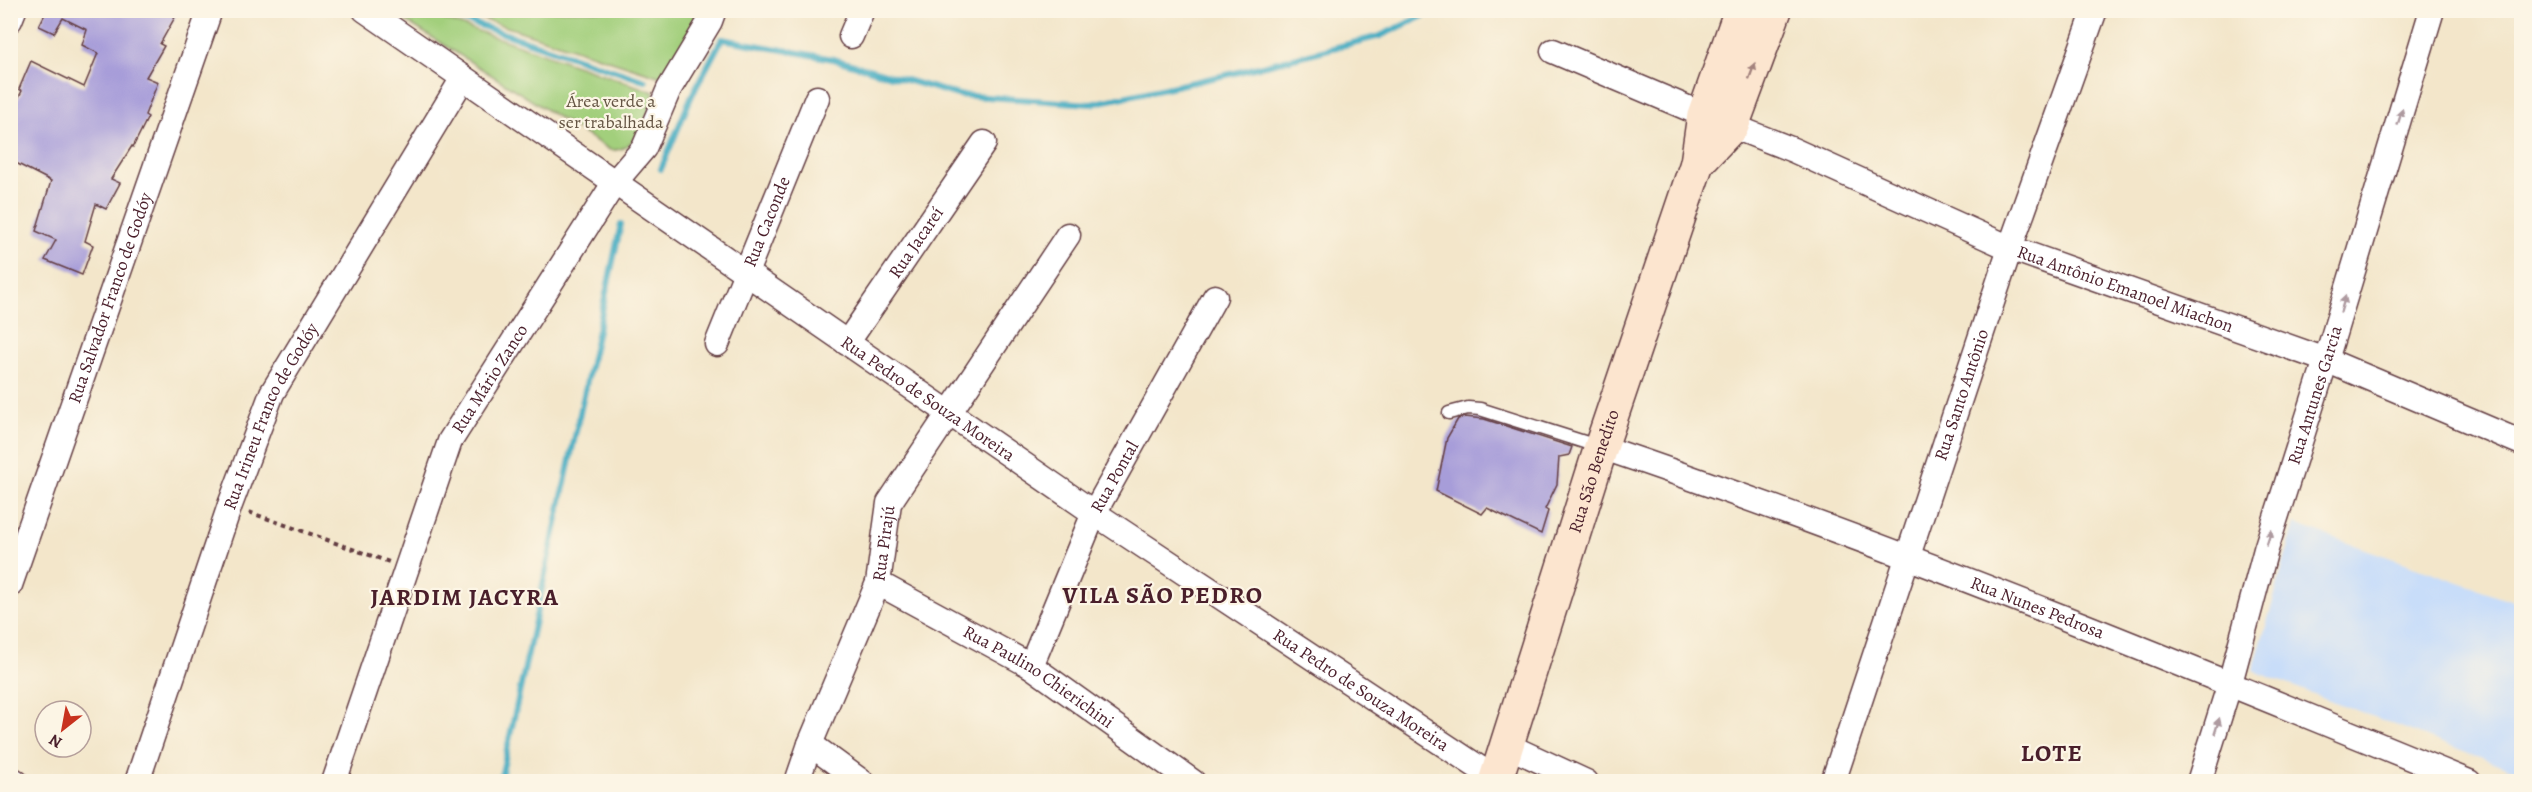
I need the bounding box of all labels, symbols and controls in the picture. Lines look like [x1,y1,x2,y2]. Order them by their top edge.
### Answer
one-way arrow [1748,62,1758,80]
park label: Área verde a ser trabalhada [559,89,664,134]
one-way arrow [2396,108,2405,126]
street label: Rua Caconde [738,173,796,271]
street label: Rua Salvador Franco de Godóy [62,188,158,406]
street label: Rua Jacareí [883,202,949,283]
street label: Rua Antônio Emanoel Miachon [2014,240,2237,338]
one-way arrow [2339,295,2348,313]
street label: Rua Irineu Franco de Godóy [217,317,324,513]
street label: Rua Mário Zanco [446,320,533,438]
street label: Rua Antunes Garcia [2282,322,2348,468]
street label: Rua Santo Antônio [1928,326,1994,464]
street label: Rua Pedro de Souza Moreira [836,330,1020,467]
street label: Rua São Benedito [1563,406,1625,536]
street label: Rua Pontal [1085,436,1144,517]
street label: Rua Pirajú [866,504,901,583]
one-way arrow [2265,529,2275,547]
street label: Rua Nunes Pedrosa [1967,570,2108,645]
district label: VILA SÃO PEDRO [1061,579,1264,611]
district label: JARDIM JACYRA [370,581,560,613]
street label: Rua Paulino Chierichini [959,619,1119,734]
street label: Rua Pedro de Souza Moreira [1268,623,1454,757]
north arrow [33,699,93,759]
one-way arrow [2212,717,2222,735]
text: N [45,728,66,753]
district label: LOTE [2021,737,2083,769]

